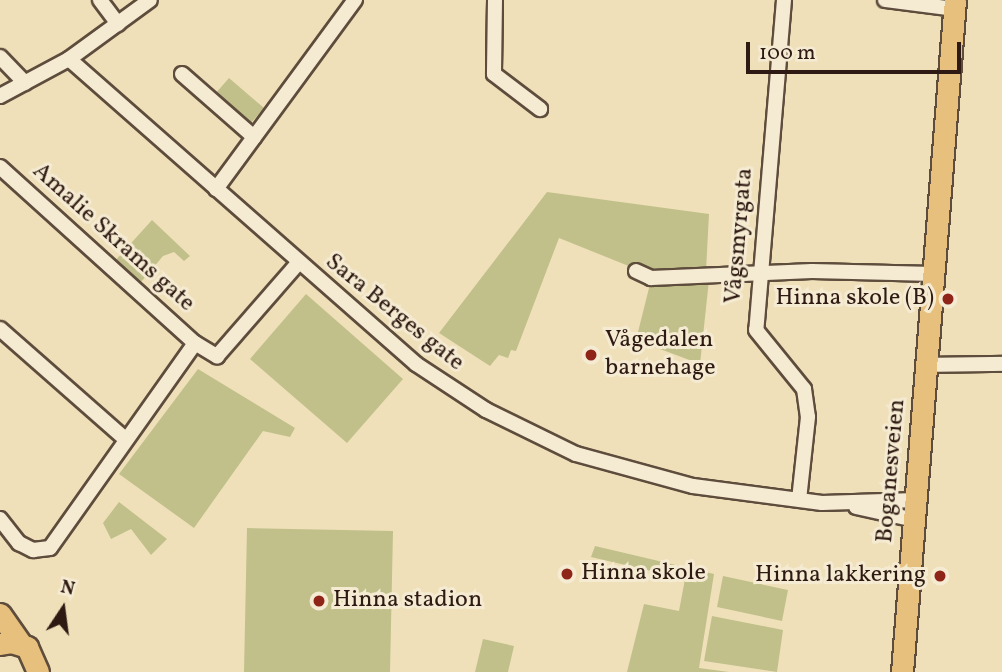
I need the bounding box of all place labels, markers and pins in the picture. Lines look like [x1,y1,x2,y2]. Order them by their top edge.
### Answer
place label: Hinna skole (B) [776,285,934,313]
marker: Hinna skole (B) [940,291,956,307]
place label: Vågedalen barnehage [605,327,716,383]
marker: Vågedalen barnehage [583,347,599,363]
place label: Hinna skole [581,560,706,588]
place label: Hinna lakkering [755,562,926,590]
marker: Hinna skole [559,566,575,582]
marker: Hinna lakkering [932,568,948,584]
place label: Hinna stadion [333,587,482,615]
marker: Hinna stadion [311,593,327,609]

